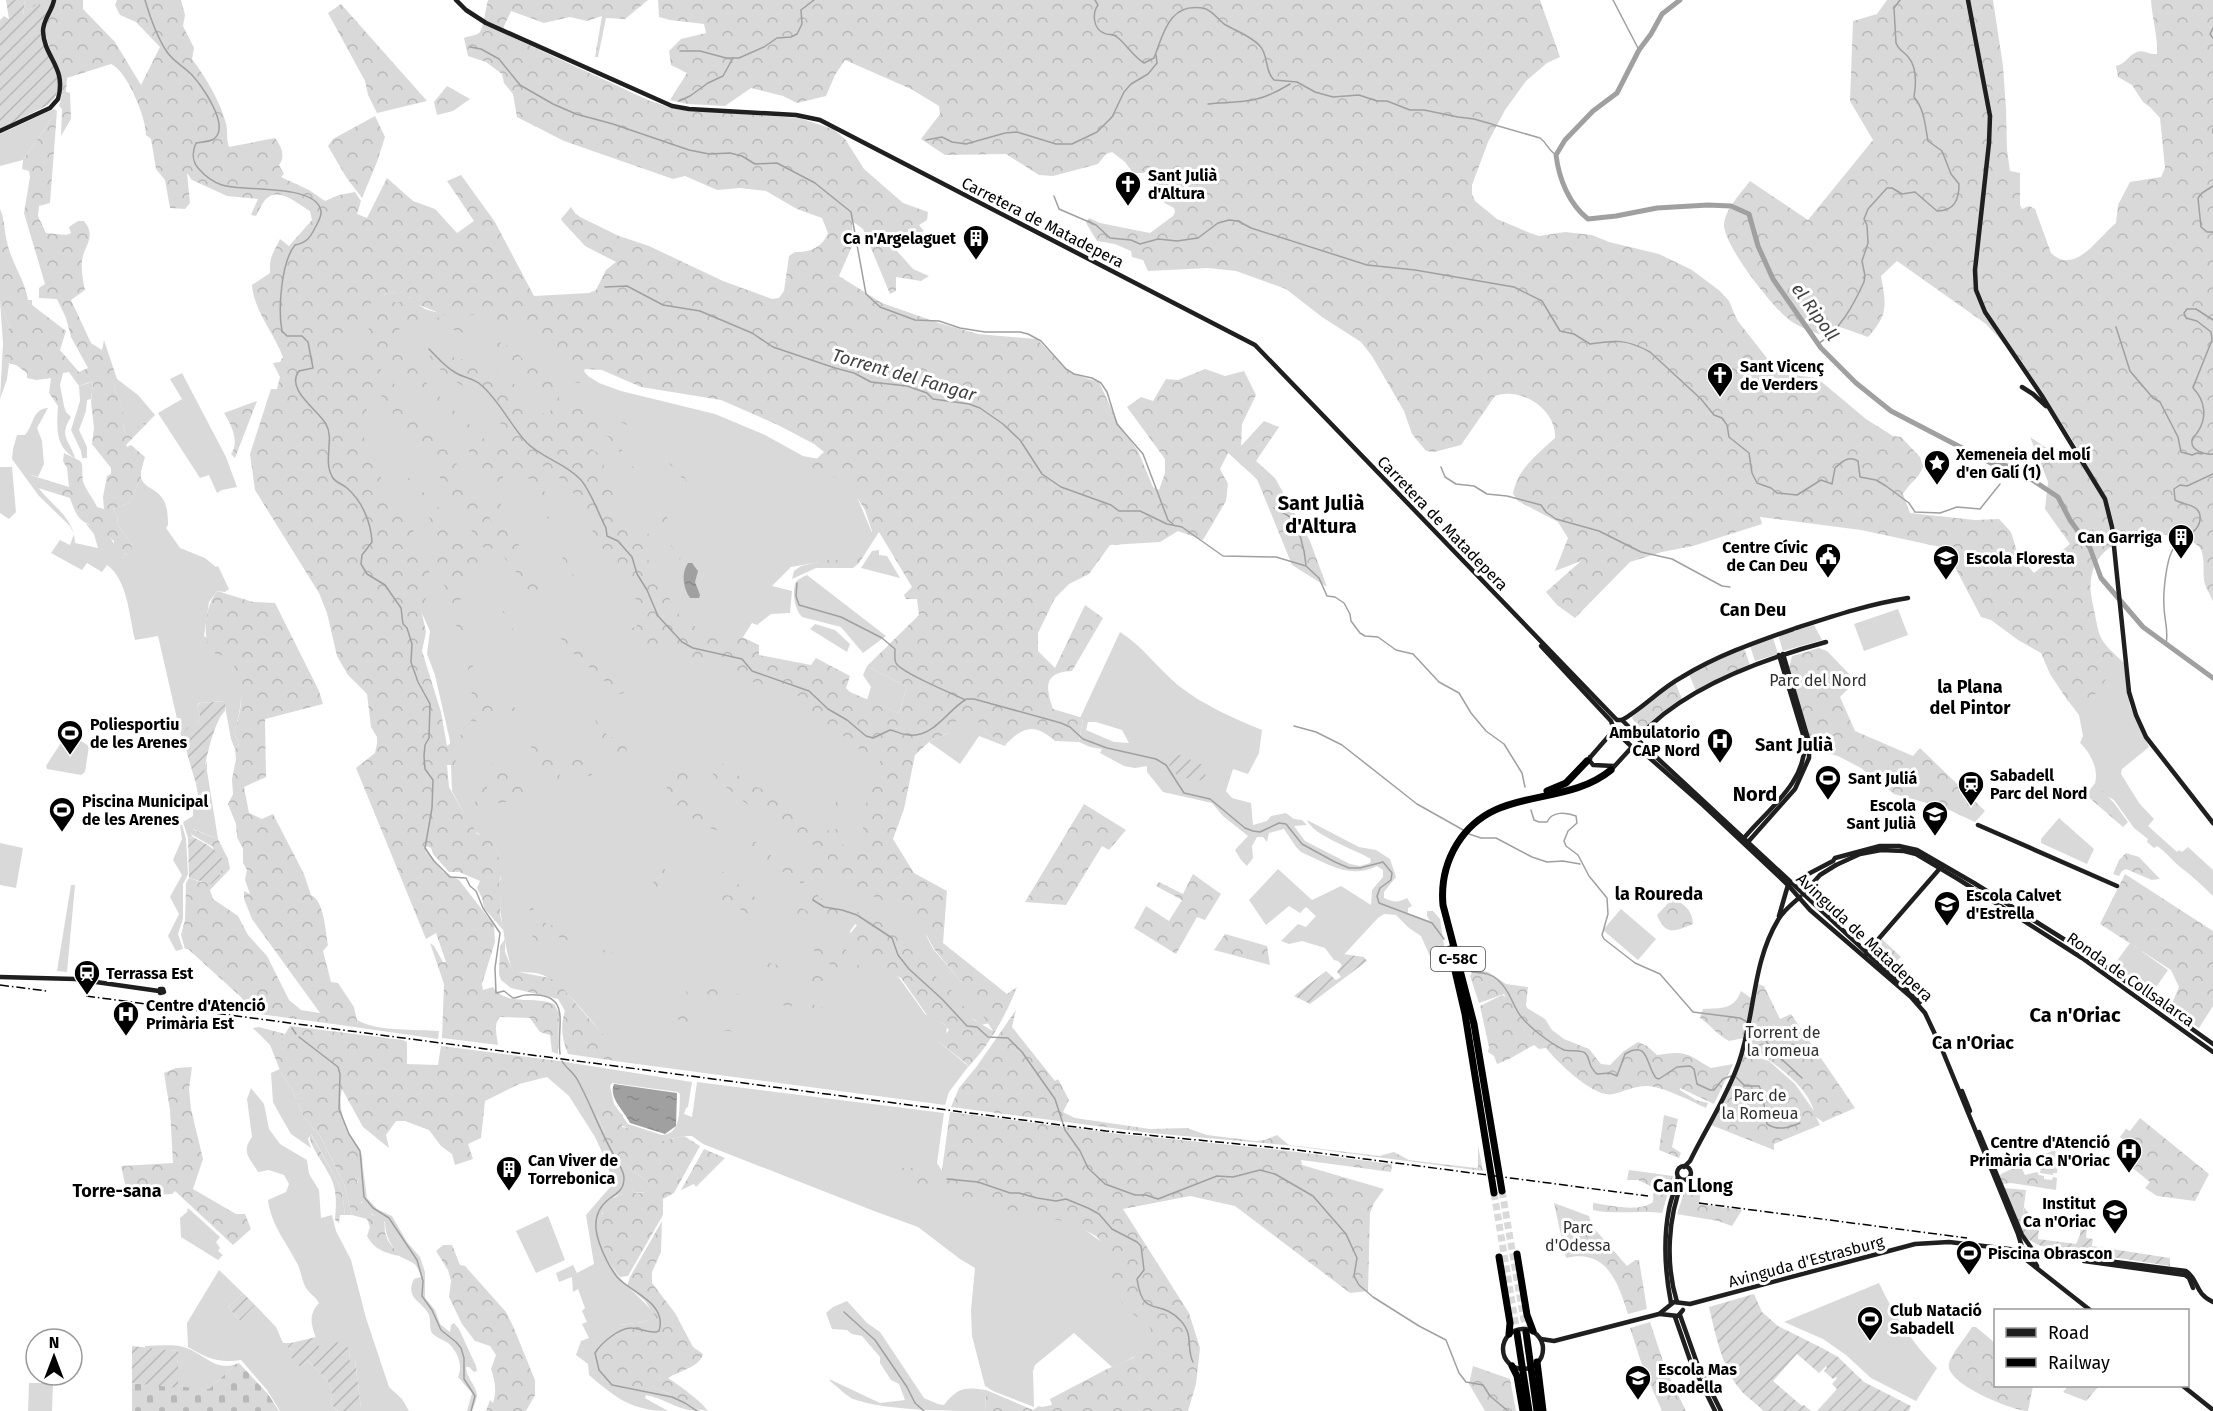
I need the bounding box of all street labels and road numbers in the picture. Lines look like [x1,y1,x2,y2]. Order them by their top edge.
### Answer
street label: Carretera de Matadepera [958,173,1127,272]
street label: Carretera de Matadepera [1373,452,1512,595]
street label: Avinguda de Matadepera [1792,869,1937,1006]
street label: Ronda de Collsalarca [2063,928,2198,1031]
road number: C-58C [1431,947,1485,971]
street label: Avinguda d'Estrasburg [1726,1231,1887,1291]

